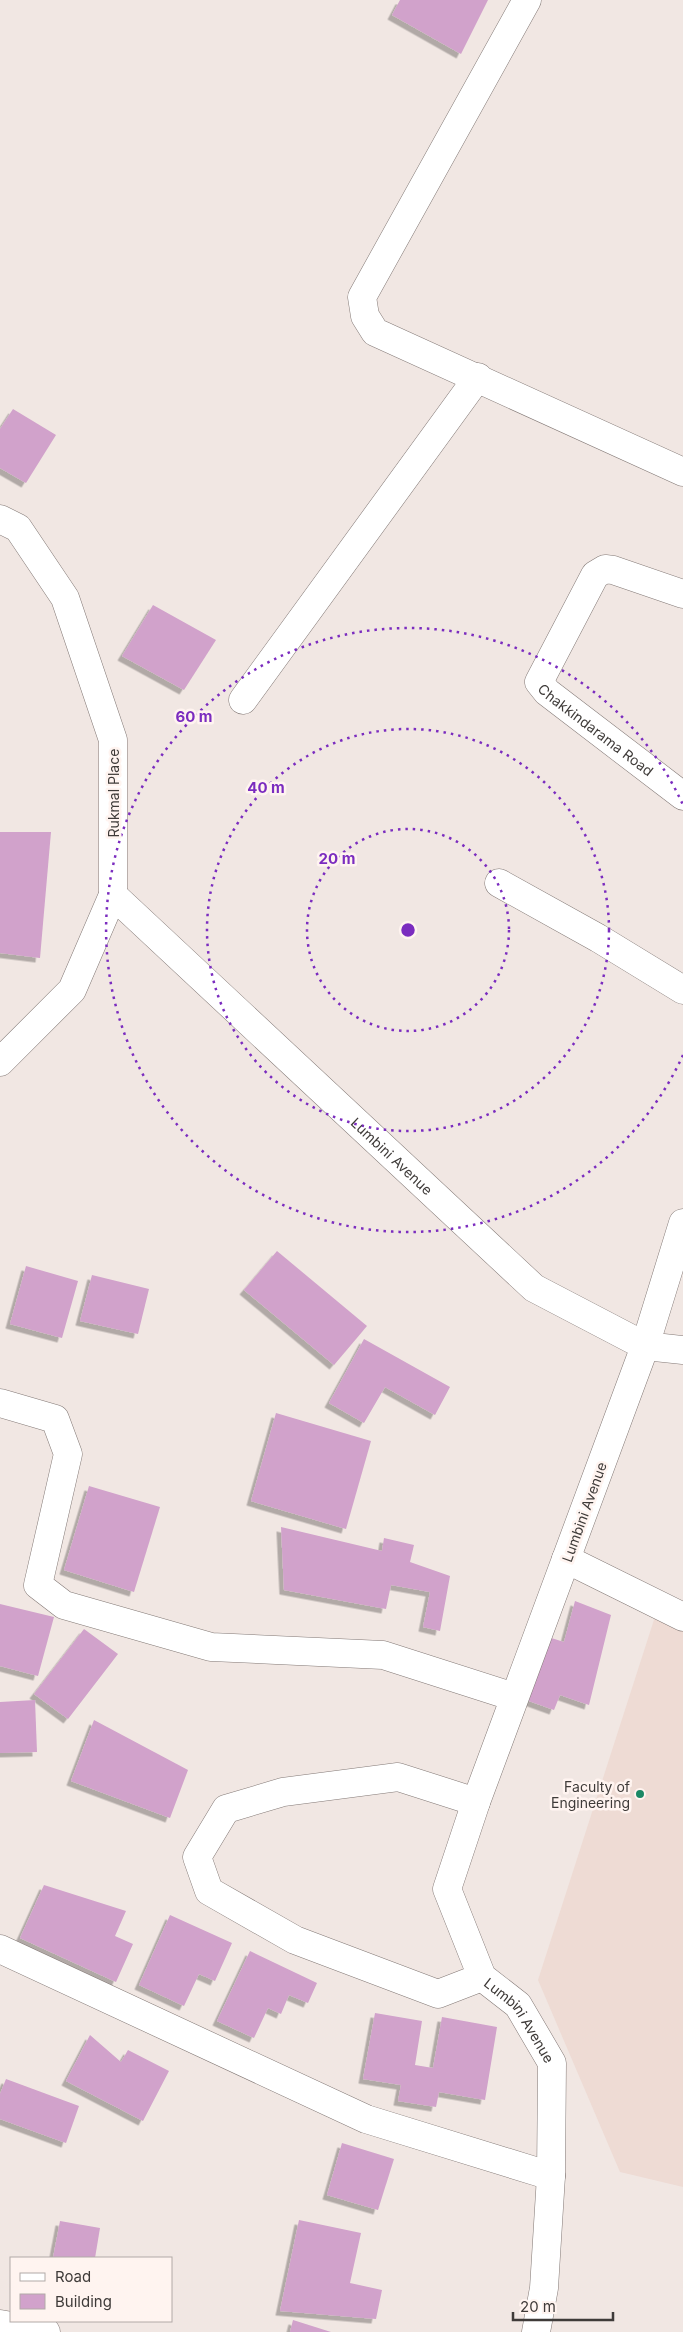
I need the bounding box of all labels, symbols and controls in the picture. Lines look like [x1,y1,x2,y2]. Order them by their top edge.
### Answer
street label: Chakkindarama Road [535,680,657,779]
text: 60 m [175,707,213,726]
street label: Rukmal Place [105,749,122,837]
text: 40 m [247,778,285,797]
text: 20 m [319,849,355,868]
centre of rings [399,921,417,939]
street label: Lumbini Avenue [348,1114,437,1198]
street label: Lumbini Avenue [558,1460,610,1564]
place label: Faculty of Engineering [551,1778,630,1811]
marker: Faculty of Engineering [634,1788,646,1800]
street label: Lumbini Avenue [481,1974,558,2066]
legend [10,2257,172,2322]
text: Road [55,2267,91,2286]
scale bar [513,2290,613,2322]
text: Building [55,2292,112,2311]
text: 20 m [520,2297,556,2316]

